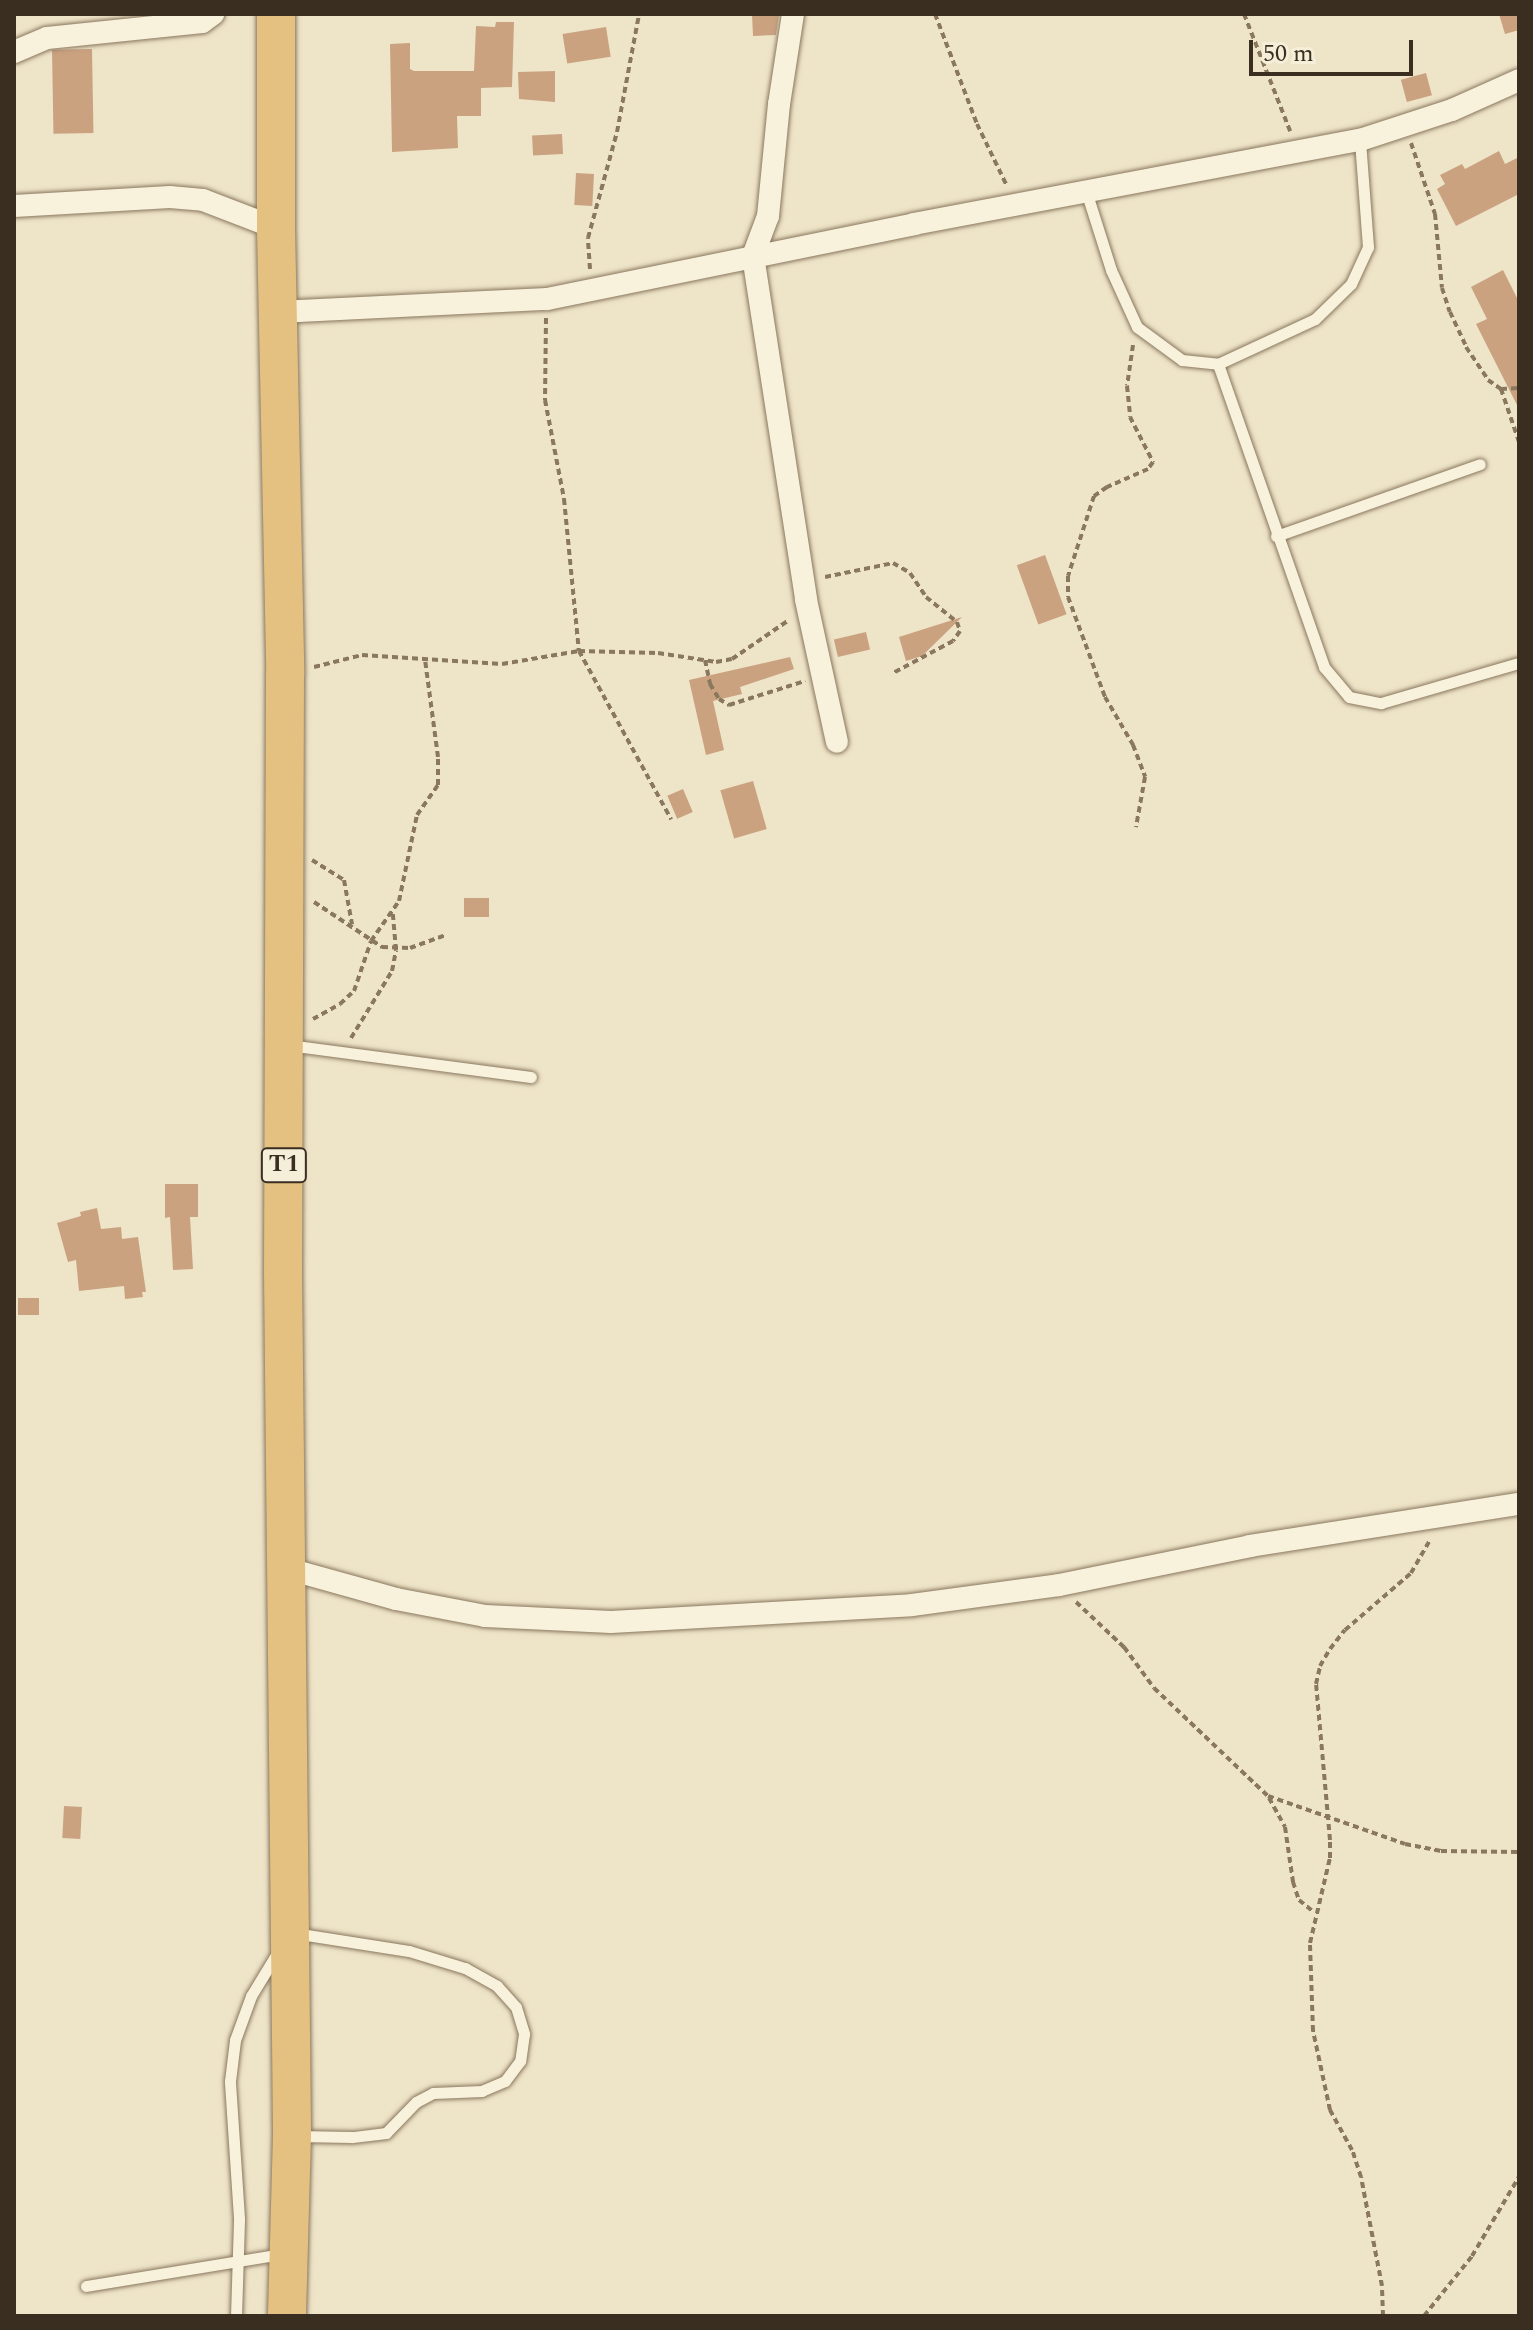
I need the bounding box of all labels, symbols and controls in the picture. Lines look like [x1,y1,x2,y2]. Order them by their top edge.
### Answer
scale bar [1253,24,1417,74]
text: 50 m [1263,36,1314,72]
road number: T1 [260,1145,308,1185]

